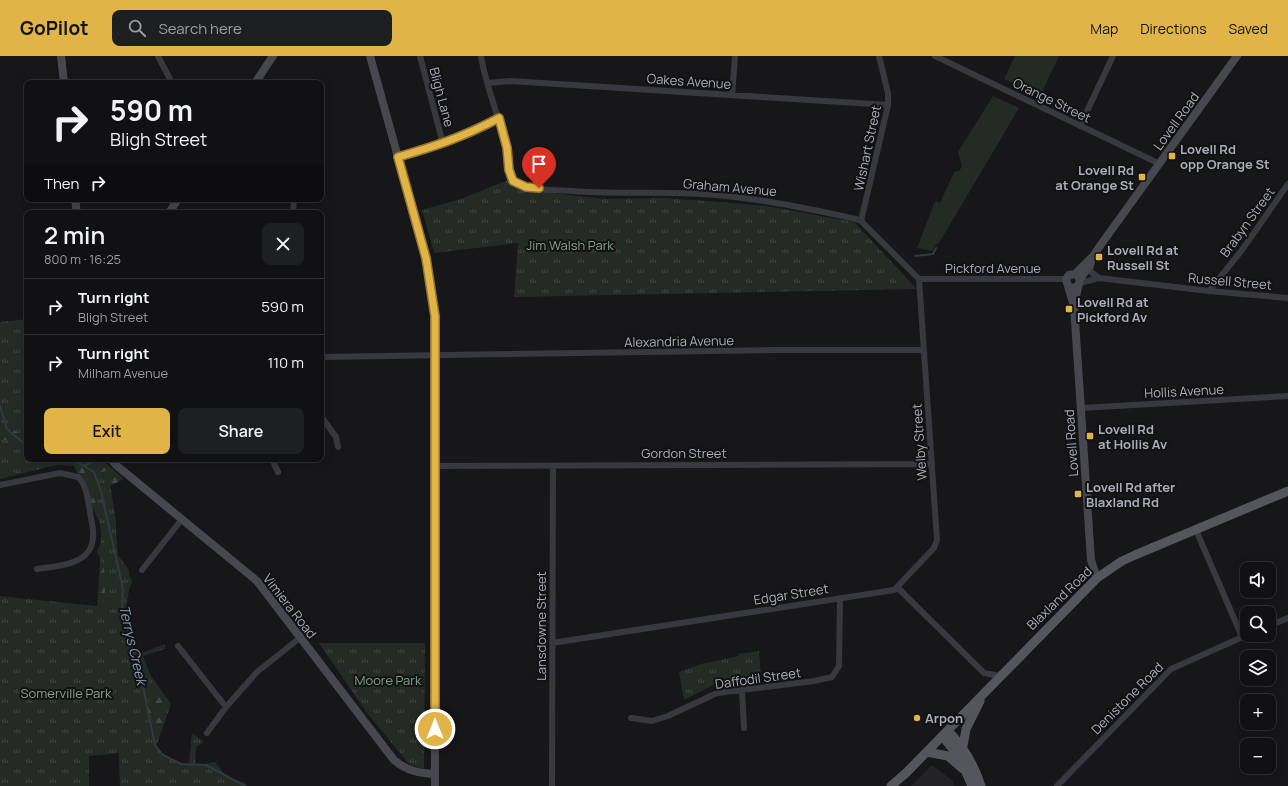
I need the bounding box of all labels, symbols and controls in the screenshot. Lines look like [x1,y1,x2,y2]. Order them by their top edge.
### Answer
search box [112,10,392,46]
text: GoPilot [20,15,88,41]
icon: search [126,17,148,39]
text: Search here [158,18,242,39]
text: Map [1090,19,1118,38]
text: Directions [1140,19,1207,38]
text: Saved [1229,19,1268,38]
street label: Bligh Lane [425,65,459,129]
street label: Oakes Avenue [646,69,732,93]
street label: Orange Street [1010,73,1094,127]
street label: Lovell Road [1149,88,1203,154]
text: 590 m [110,91,193,129]
icon: right [44,96,96,148]
street label: Wishart Street [849,103,885,193]
text: Bligh Street [110,127,207,151]
place label: Lovell Rd opp Orange St [1180,140,1270,173]
pin [522,147,556,188]
marker: Lovell Rd opp Orange St [1167,151,1177,161]
icon: arrive [528,153,550,175]
place label: Lovell Rd at Orange St [1055,161,1134,194]
icon: right [87,172,109,194]
marker: Lovell Rd at Orange St [1137,172,1147,182]
text: Then [44,173,79,194]
street label: Graham Avenue [682,174,778,200]
street label: Brabyn Street [1216,183,1278,261]
text: 2 min [44,218,105,251]
button: close [262,223,304,265]
park label: Jim Walsh Park [526,236,614,254]
place label: Lovell Rd at Russell St [1107,241,1179,274]
text: 800 m · 16:25 [44,250,121,268]
marker: Lovell Rd at Russell St [1094,252,1104,262]
street label: Pickford Avenue [945,259,1041,277]
street label: Russell Street [1187,268,1273,294]
text: Turn right [78,287,149,308]
place label: Lovell Rd at Pickford Av [1077,293,1149,326]
icon: right [44,296,66,318]
text: 590 m [261,296,304,317]
marker: Lovell Rd at Pickford Av [1064,304,1074,314]
text: Bligh Street [78,308,148,326]
street label: Alexandria Avenue [624,331,734,351]
text: Turn right [78,343,149,364]
icon: right [44,352,66,374]
text: 110 m [267,352,304,373]
text: Milham Avenue [78,364,168,382]
street label: Hollis Avenue [1144,380,1225,402]
street label: Welby Street [907,403,931,481]
button: Exit [44,408,170,454]
button: Share [178,408,304,454]
street label: Lovell Road [1060,409,1082,477]
place label: Lovell Rd at Hollis Av [1098,420,1167,453]
marker: Lovell Rd at Hollis Av [1085,431,1095,441]
street label: Gordon Street [641,444,727,462]
place label: Lovell Rd after Blaxland Rd [1086,478,1175,511]
marker: Lovell Rd after Blaxland Rd [1073,489,1083,499]
street label: Blaxland Road [1022,562,1096,634]
map controls [1240,562,1276,774]
button: sound [1240,562,1276,598]
street label: Vimiera Road [259,570,321,642]
street label: Lansdowne Street [532,571,550,681]
street label: Edgar Street [752,579,830,609]
water label: Terrys Creek [115,603,152,689]
button: search [1240,606,1276,642]
button: layers [1240,650,1276,686]
street label: Denistone Road [1087,658,1167,738]
street label: Daffodil Street [714,663,802,693]
park label: Moore Park [355,671,422,689]
park label: Somerville Park [21,684,112,702]
button: + [1240,694,1276,730]
position arrow [414,708,456,750]
place label: Arpon [925,709,963,727]
marker: Arpon [912,713,922,723]
button: − [1240,738,1276,774]

